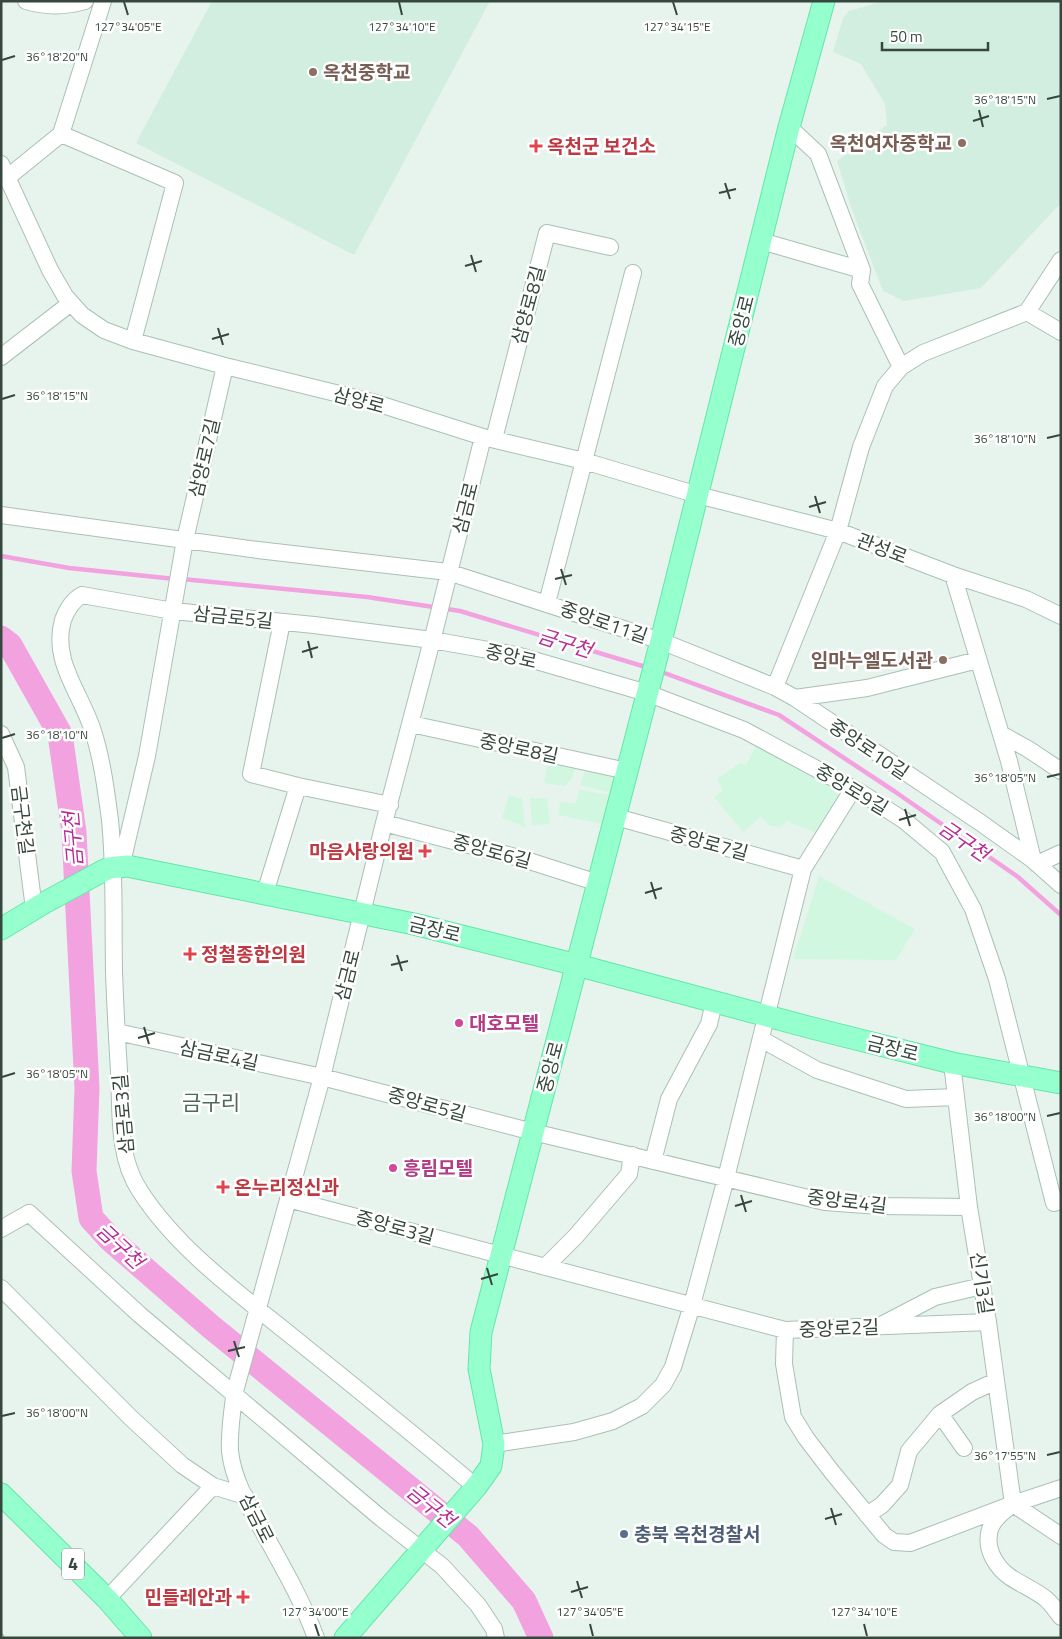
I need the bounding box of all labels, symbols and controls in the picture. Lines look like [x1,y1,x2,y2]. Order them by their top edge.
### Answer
text: 127°34'05"E [94,17,162,36]
text: 127°34'10"E [368,17,436,36]
text: 127°34'15"E [643,17,711,36]
scale bar [882,20,988,52]
text: 50 m [890,25,923,48]
text: 36°18'20"N [26,47,88,66]
place label: 옥천중학교 [323,57,410,86]
marker: 옥천중학교 [307,66,319,78]
text: 36°18'15"N [974,90,1036,109]
place label: 옥천여자중학교 [830,128,952,157]
place label: 옥천군 보건소 [547,131,656,160]
marker: 옥천여자중학교 [956,137,968,149]
marker: 옥천군 보건소 [529,139,543,153]
street label: 삼양로8길 [503,262,552,348]
street label: 중앙로 [720,292,761,350]
street label: 삼양로 [330,379,388,420]
text: 36°18'15"N [26,386,88,405]
street label: 삼양로7길 [180,415,227,500]
text: 36°18'10"N [974,429,1036,448]
street label: 삼금로 [444,479,485,537]
street label: 관성로 [852,525,912,570]
street label: 중앙로11길 [556,593,652,650]
street label: 삼금로5길 [191,598,275,635]
water label: 금구천 [534,620,599,666]
street label: 중앙로 [482,635,540,676]
place label: 임마누엘도서관 [811,645,934,674]
marker: 임마누엘도서관 [937,654,949,666]
street label: 중앙로10길 [823,711,915,786]
text: 36°18'10"N [26,725,88,744]
street label: 중앙로8길 [477,725,562,770]
street label: 중앙로9길 [810,755,894,822]
text: 36°18'05"N [974,768,1036,787]
street label: 금구천길 [5,783,42,856]
water label: 금구천 [54,808,90,868]
water label: 금구천 [933,812,998,870]
street label: 중앙로7길 [666,818,752,867]
street label: 중앙로6길 [449,826,535,875]
place label: 마음사랑의원 [309,836,414,865]
marker: 마음사랑의원 [418,844,432,858]
street label: 금장로 [406,908,464,949]
place label: 정철종한의원 [201,939,306,968]
street label: 삼금로 [326,946,367,1004]
marker: 정철종한의원 [183,947,197,961]
place label: 대호모텔 [469,1008,539,1037]
marker: 대호모텔 [453,1017,465,1029]
street label: 금장로 [864,1027,922,1068]
street label: 삼금로4길 [177,1032,262,1077]
street label: 중앙로 [529,1038,570,1096]
text: 36°18'05"N [26,1064,88,1083]
street label: 삼금로3길 [105,1073,140,1155]
street label: 중앙로5길 [384,1079,470,1128]
district label: 금구리 [182,1086,240,1118]
text: 36°18'00"N [974,1107,1036,1126]
place label: 흥림모텔 [403,1153,473,1182]
marker: 흥림모텔 [387,1162,399,1174]
place label: 온누리정신과 [234,1172,339,1201]
marker: 온누리정신과 [216,1180,230,1194]
street label: 중앙로4길 [805,1181,889,1220]
street label: 중앙로3길 [352,1202,438,1251]
water label: 금구천 [90,1215,153,1278]
street label: 신기3길 [963,1249,1002,1316]
street label: 중앙로2길 [798,1312,880,1343]
text: 36°18'00"N [26,1403,88,1422]
text: 36°17'55"N [974,1446,1036,1465]
water label: 금구천 [400,1476,465,1537]
street label: 삼금로 [233,1488,282,1548]
place label: 충북 옥천경찰서 [634,1519,761,1548]
marker: 충북 옥천경찰서 [618,1528,630,1540]
road number: 4 [62,1548,84,1580]
place label: 민들레안과 [145,1582,233,1611]
marker: 민들레안과 [236,1590,250,1604]
text: 127°34'00"E [281,1602,349,1621]
text: 127°34'05"E [556,1602,624,1621]
text: 127°34'10"E [830,1602,898,1621]

